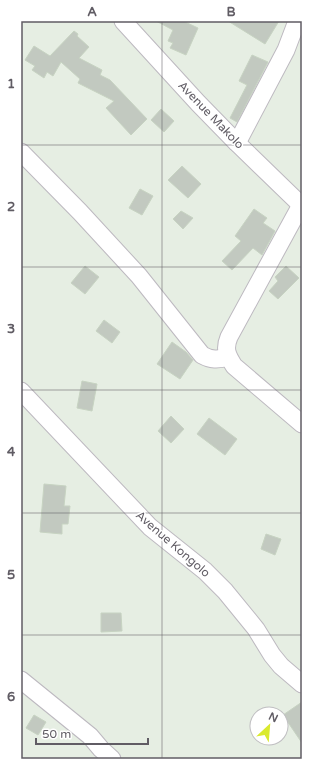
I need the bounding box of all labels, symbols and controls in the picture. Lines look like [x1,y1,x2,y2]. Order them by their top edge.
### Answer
text: A [87,4,97,20]
text: B [226,4,236,20]
text: 1 [7,76,15,92]
street label: Avenue Makolo [175,78,247,152]
text: 2 [7,199,15,215]
text: 3 [7,321,15,337]
text: 4 [7,444,16,460]
street label: Avenue Kongolo [133,508,213,580]
text: 5 [7,567,15,583]
text: 6 [7,689,15,705]
north arrow [249,706,289,746]
text: N [266,710,280,725]
scale bar [36,720,148,746]
text: 50 m [42,727,71,741]

